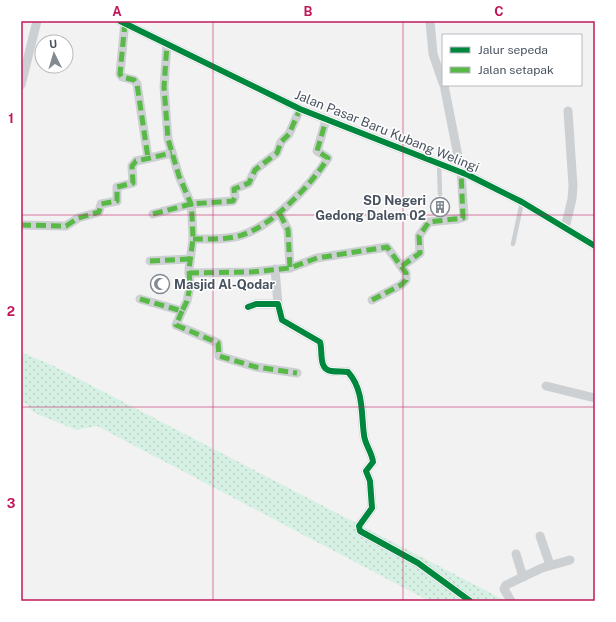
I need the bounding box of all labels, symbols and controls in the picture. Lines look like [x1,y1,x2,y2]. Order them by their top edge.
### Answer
text: A [112,4,122,19]
text: B [304,4,313,19]
text: C [494,4,504,19]
north arrow [34,34,74,74]
legend [442,34,582,86]
text: U [49,38,58,50]
text: Jalur sepeda [478,43,548,57]
text: Jalan setapak [478,63,554,77]
street label: Jalan Pasar Baru Kubang Welingi [293,87,481,175]
text: 1 [8,111,14,126]
place label: SD Negeri Gedong Dalem 02 [315,193,426,223]
building icon: SD Negeri Gedong Dalem 02 [429,196,451,218]
mosque icon: Masjid Al-Qodar [149,273,171,295]
place label: Masjid Al-Qodar [174,277,275,292]
text: 2 [7,304,15,319]
text: 3 [7,496,16,511]

